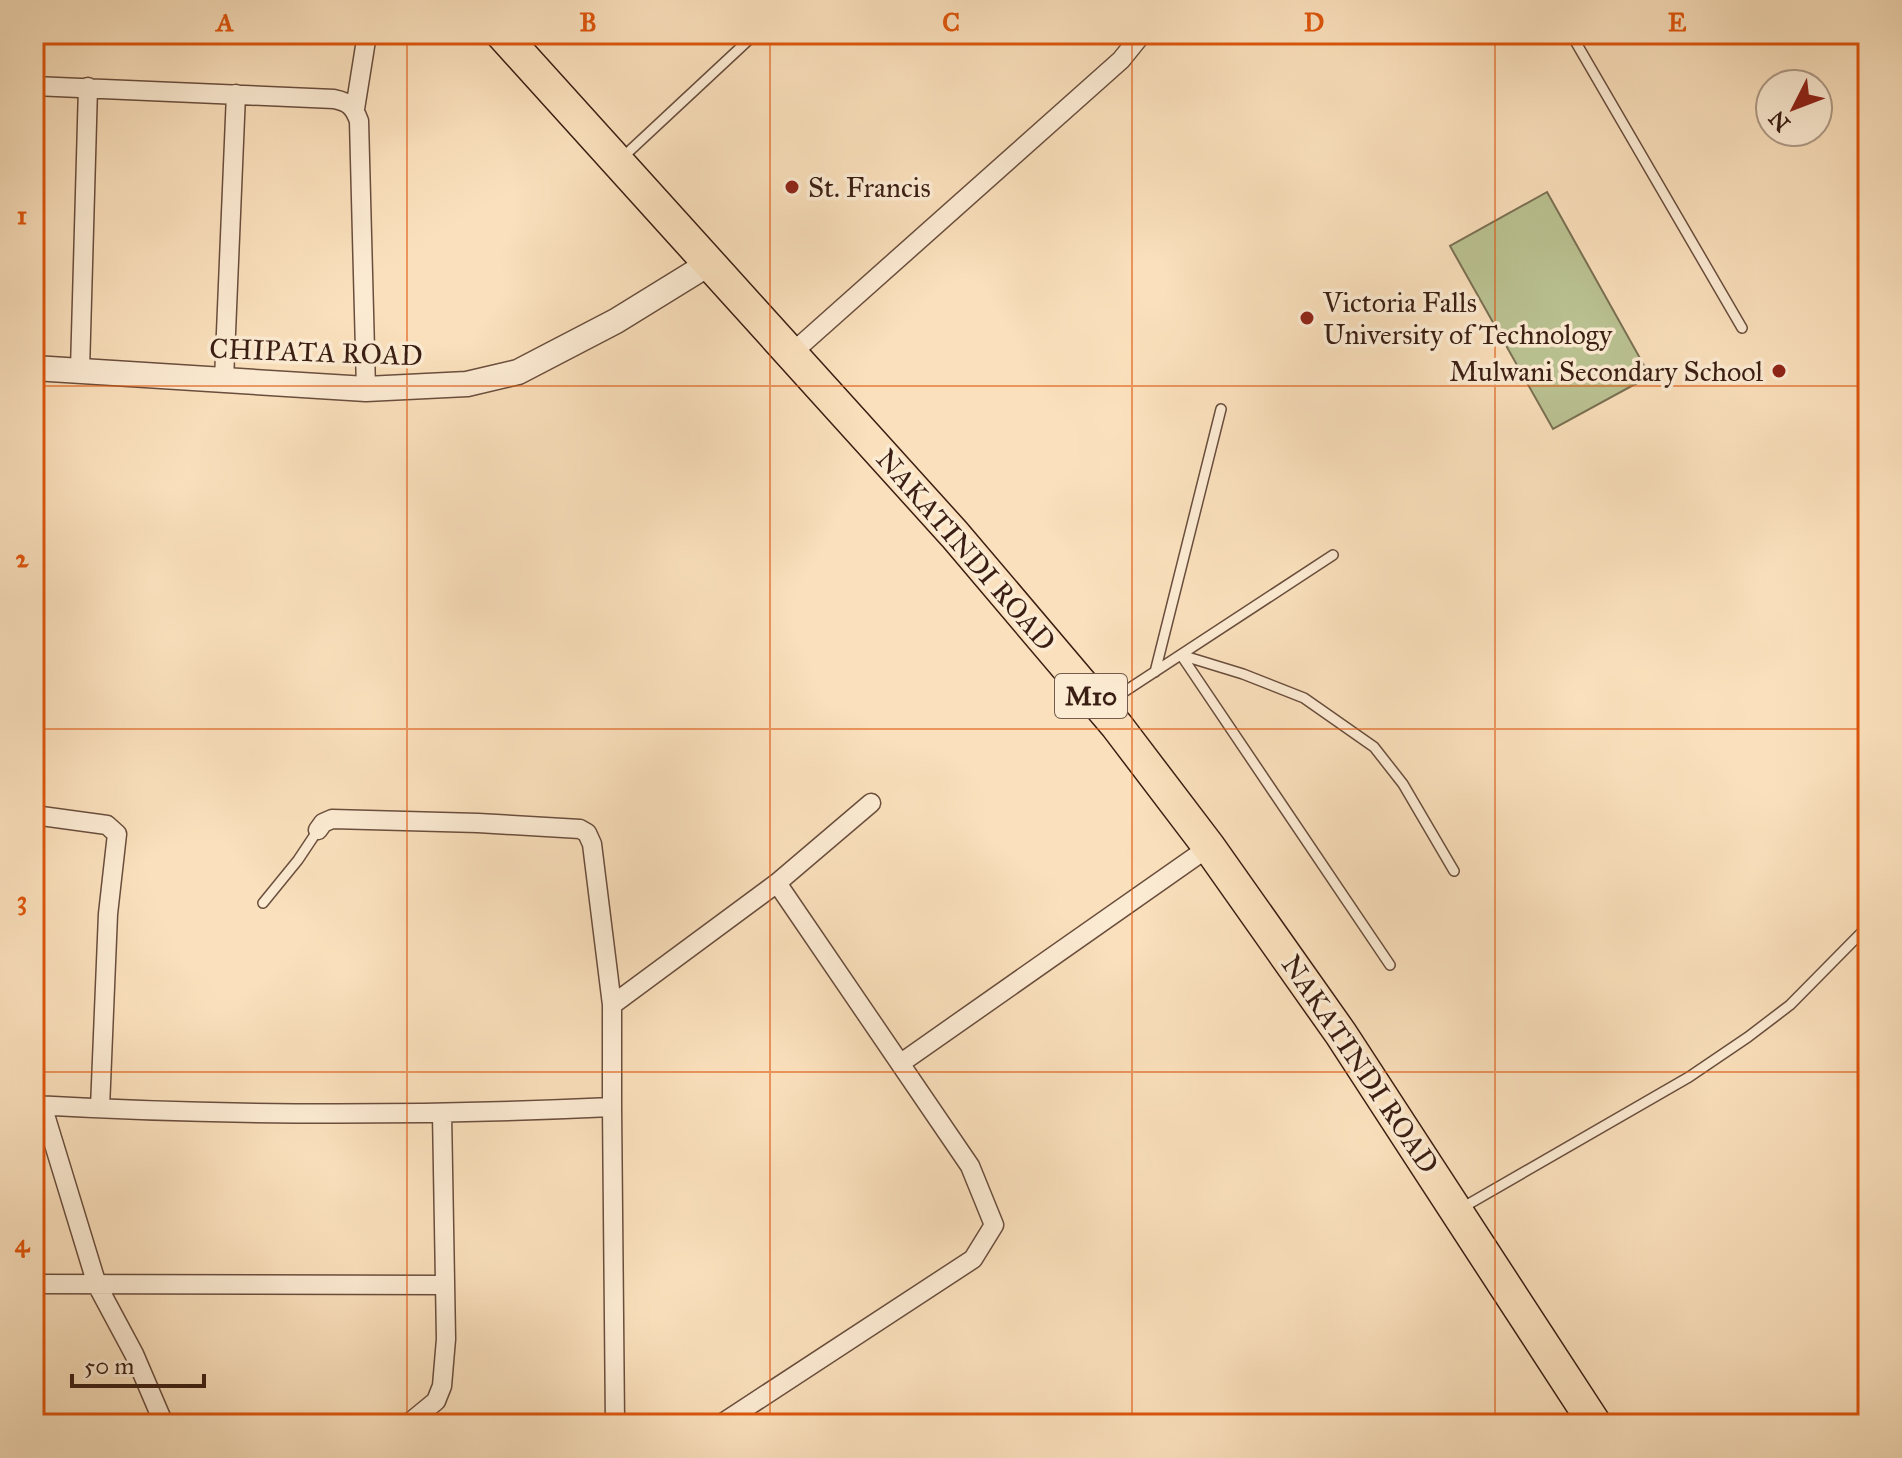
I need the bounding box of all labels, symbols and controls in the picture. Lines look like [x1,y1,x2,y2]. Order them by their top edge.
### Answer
text: A [214,6,234,38]
text: B [579,6,597,38]
text: C [942,6,960,38]
text: D [1304,6,1324,38]
text: E [1668,6,1687,38]
north arrow [1754,68,1834,148]
text: N [1763,105,1796,137]
place label: St. Francis [808,170,931,205]
marker: St. Francis [783,178,801,196]
text: 1 [17,199,27,231]
place label: Victoria Falls University of Technology [1322,285,1613,352]
marker: Victoria Falls University of Technology [1298,309,1316,327]
street label: CHIPATA ROAD [209,331,423,373]
place label: Mulwani Secondary School [1449,354,1763,389]
marker: Mulwani Secondary School [1770,362,1788,380]
street label: NAKATINDI ROAD [869,442,1063,658]
text: 2 [16,542,30,574]
road number: M10 [1055,674,1127,718]
text: 3 [17,884,27,916]
street label: NAKATINDI ROAD [1274,948,1446,1180]
text: 4 [15,1227,31,1259]
scale bar [72,1338,204,1388]
text: 50 m [84,1351,134,1381]

